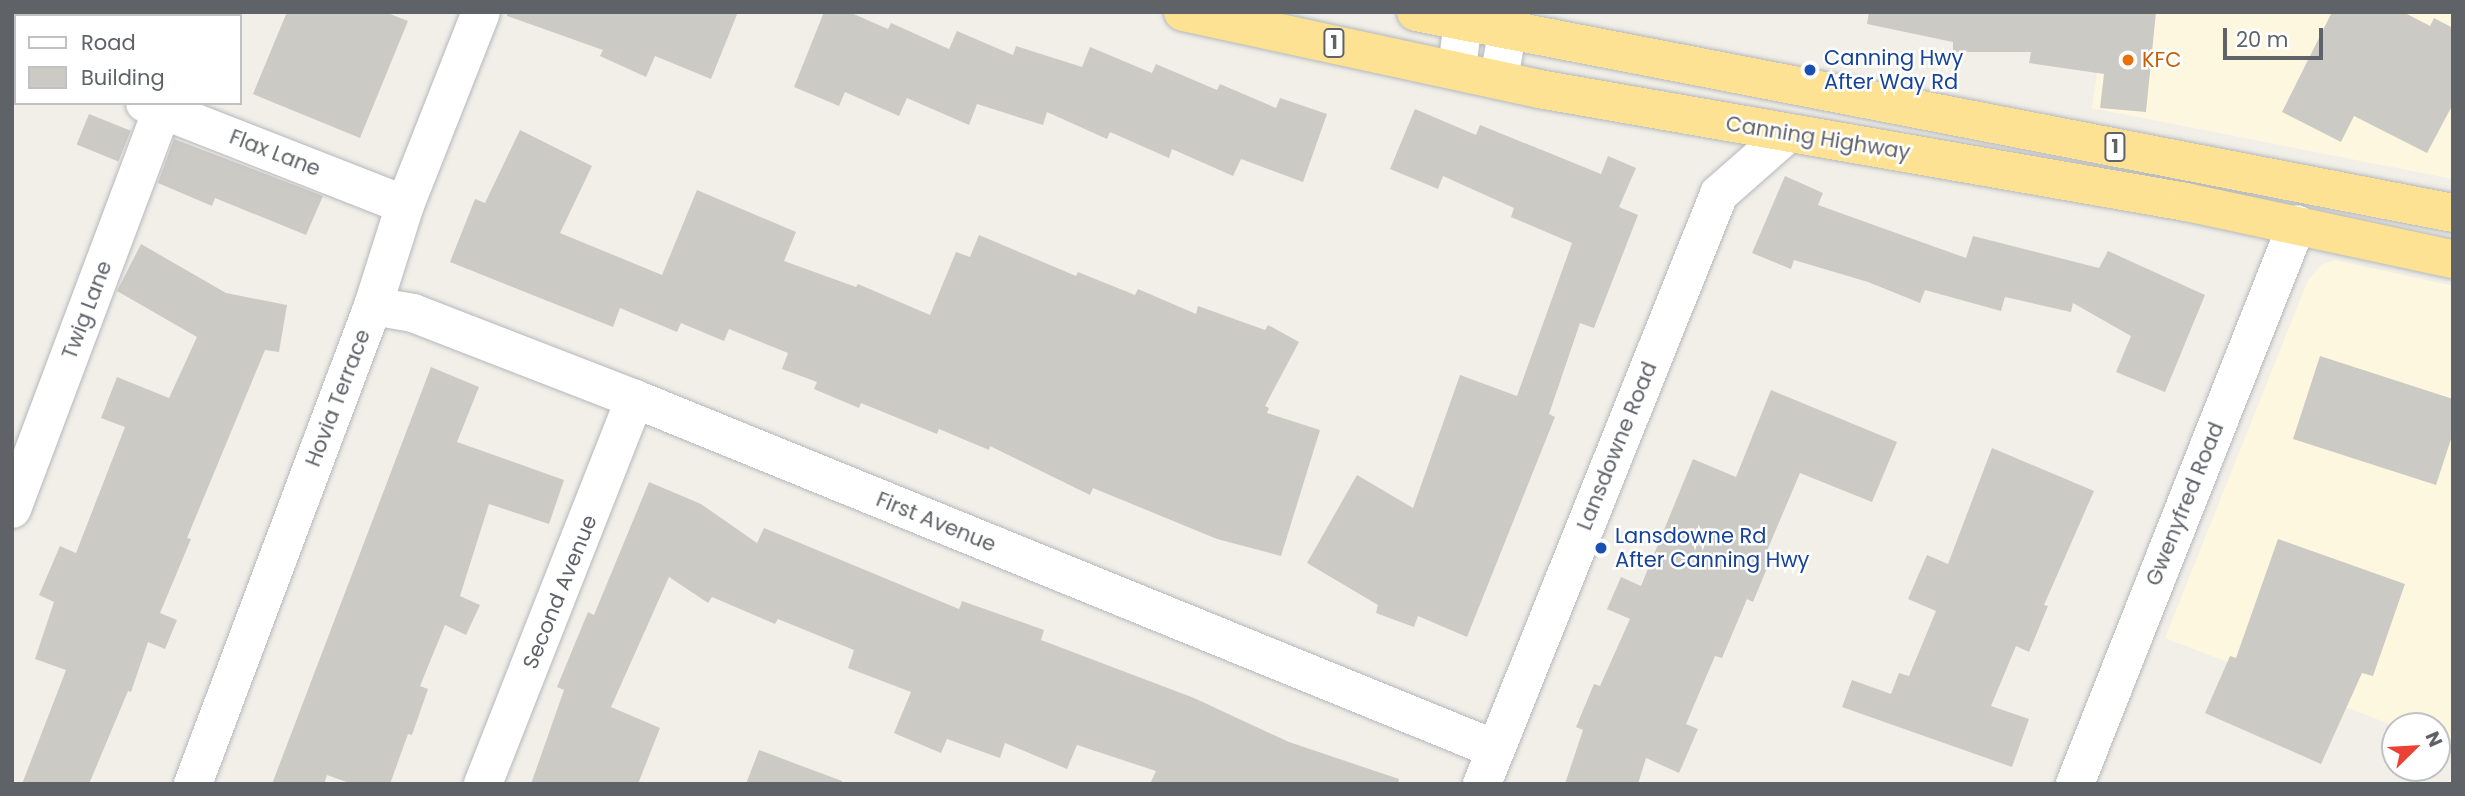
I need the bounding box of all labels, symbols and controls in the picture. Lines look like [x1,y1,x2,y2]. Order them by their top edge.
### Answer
legend [14,14,242,105]
scale bar [2227,14,2327,58]
text: 20 m [2236,25,2289,54]
text: Road [81,28,136,57]
road number: 1 [1322,28,1346,58]
place label: Canning Hwy After Way Rd [1824,45,1963,95]
place label: KFC [2142,47,2181,73]
marker: KFC [2120,52,2136,68]
marker: Canning Hwy After Way Rd [1802,62,1818,78]
text: Building [81,63,165,92]
street label: Canning Highway [1724,111,1912,165]
street label: Flax Lane [226,124,324,182]
road number: 1 [2103,132,2127,162]
street label: Twig Lane [57,257,117,363]
street label: Hovia Terrace [300,326,376,470]
street label: Lansdowne Road [1572,358,1662,534]
street label: Gwenyfred Road [2141,419,2229,589]
street label: First Avenue [873,487,999,557]
street label: Second Avenue [518,511,602,673]
place label: Lansdowne Rd After Canning Hwy [1615,523,1809,573]
marker: Lansdowne Rd After Canning Hwy [1593,540,1609,556]
north arrow [2381,712,2451,782]
text: N [2419,727,2449,751]

